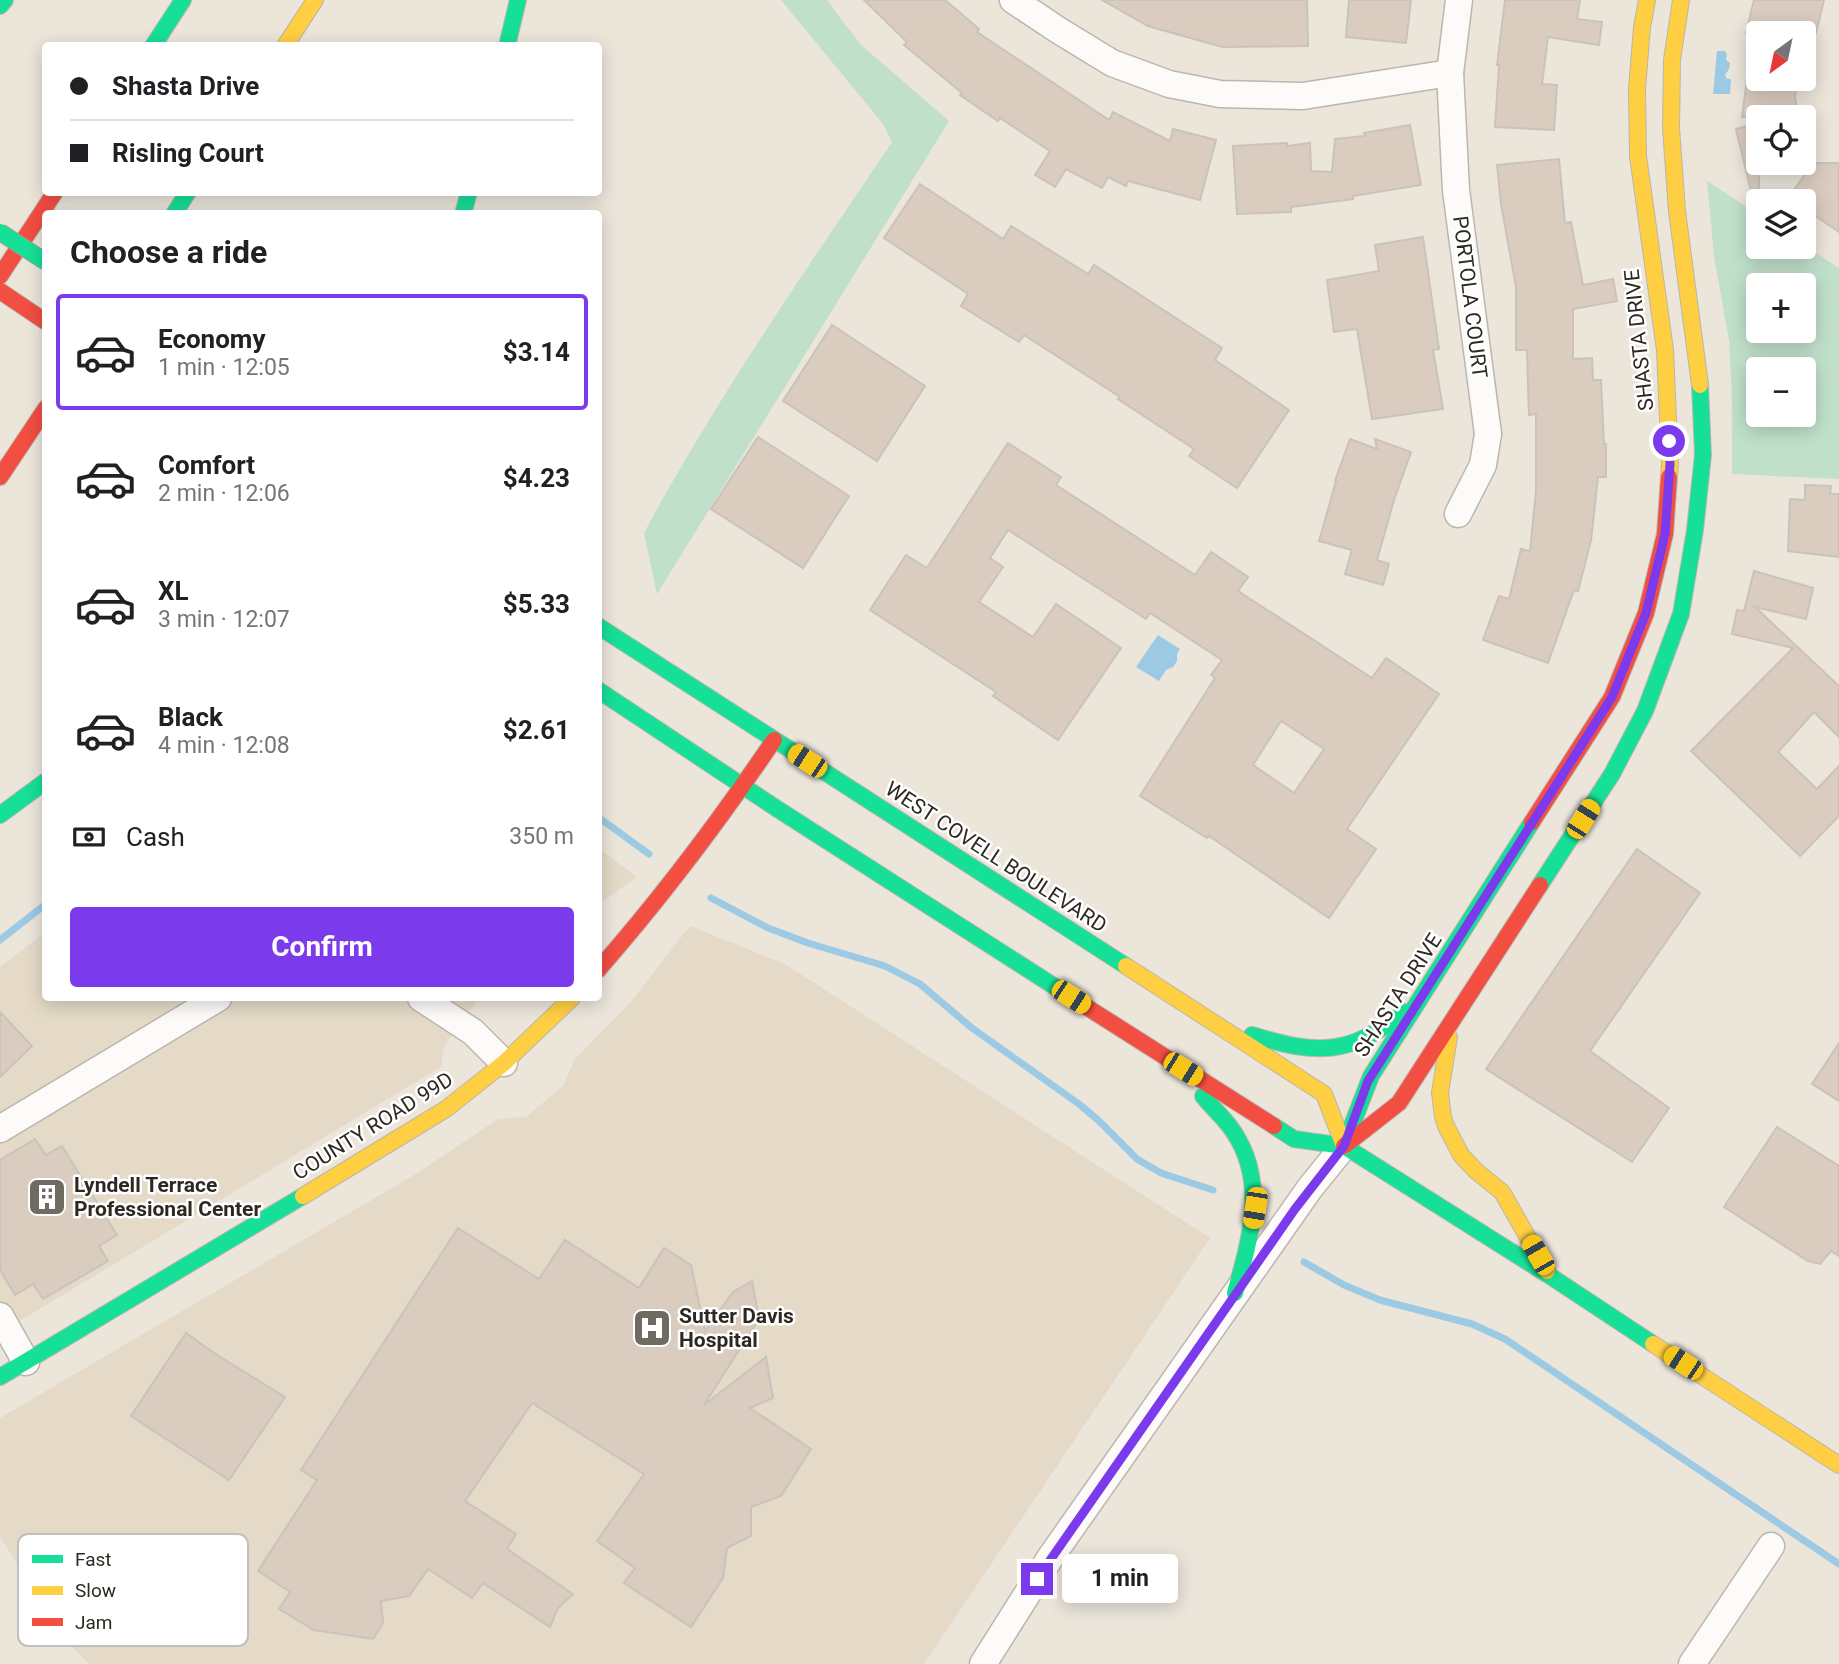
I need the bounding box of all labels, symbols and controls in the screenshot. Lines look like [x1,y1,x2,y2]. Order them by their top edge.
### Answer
north arrow [1746,21,1816,91]
map controls [1746,21,1816,427]
text: Shasta Drive [112,71,259,101]
button: locate [1746,105,1816,175]
text: Risling Court [112,138,264,168]
button: layers [1746,189,1816,259]
street label: PORTOLA COURT [1448,214,1492,380]
text: Choose a ride [70,233,267,271]
street label: SHASTA DRIVE [1620,268,1658,412]
button: + [1746,273,1816,343]
icon: car [74,321,137,384]
text: Economy [158,324,265,354]
text: $3.14 [503,337,570,367]
text: 1 min · 12:05 [158,354,290,381]
button: − [1746,357,1816,427]
route start [1653,425,1685,457]
icon: car [74,447,137,510]
text: Comfort [158,450,255,480]
text: $4.23 [503,463,570,493]
text: 2 min · 12:06 [158,480,290,507]
icon: car [74,573,137,636]
text: XL [158,576,189,606]
text: $5.33 [503,589,570,619]
text: 3 min · 12:07 [158,606,290,633]
icon: car [74,699,137,762]
text: Black [158,702,223,732]
text: $2.61 [503,715,570,745]
text: 4 min · 12:08 [158,732,290,759]
car [784,741,831,781]
street label: WEST COVELL BOULEVARD [881,776,1111,938]
car [1563,796,1604,842]
icon: cash [70,818,108,856]
text: Cash [126,822,185,852]
text: 350 m [509,823,574,850]
button: Confirm [70,907,574,987]
street label: SHASTA DRIVE [1349,929,1447,1061]
car [1048,977,1095,1017]
car [1160,1049,1207,1089]
street label: COUNTY ROAD 99D [289,1067,457,1185]
place label: Lyndell Terrace Professional Center [74,1173,261,1221]
building icon: Lyndell Terrace Professional Center [26,1176,68,1218]
car [1242,1186,1269,1230]
car [1519,1232,1558,1278]
place label: Sutter Davis Hospital [679,1304,794,1352]
hospital icon: Sutter Davis Hospital [631,1307,673,1349]
car [1660,1343,1707,1383]
legend [18,1534,248,1646]
text: Fast [75,1548,112,1571]
callout: 1 min [1062,1554,1177,1604]
route end [1021,1563,1053,1595]
text: 1 min [1091,1565,1149,1592]
text: Slow [75,1579,116,1602]
text: Jam [75,1611,112,1634]

